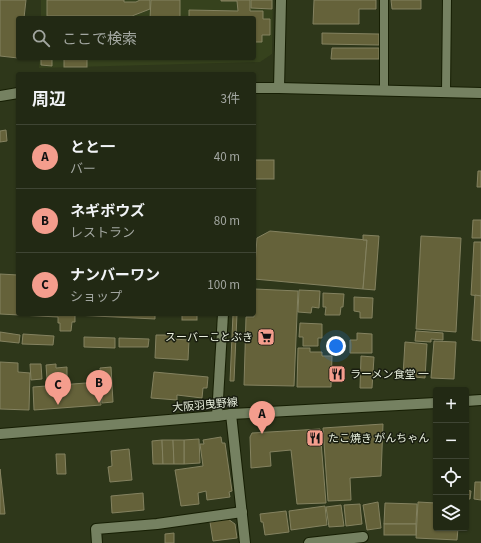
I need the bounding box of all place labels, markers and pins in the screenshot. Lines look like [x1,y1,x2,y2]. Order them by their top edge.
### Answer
supermarket icon: スーバーことぶき [256,327,276,347]
place label: スーバーことぶき [165,330,253,345]
restaurant icon: ラーメン食堂 一 [327,364,347,384]
place label: ラーメン食堂 一 [350,367,429,382]
pin: B [86,370,112,403]
pin: C [45,372,71,405]
pin: A [249,401,275,434]
restaurant icon: たこ焼き がんちゃん [305,428,325,448]
place label: たこ焼き がんちゃん [328,431,429,446]

